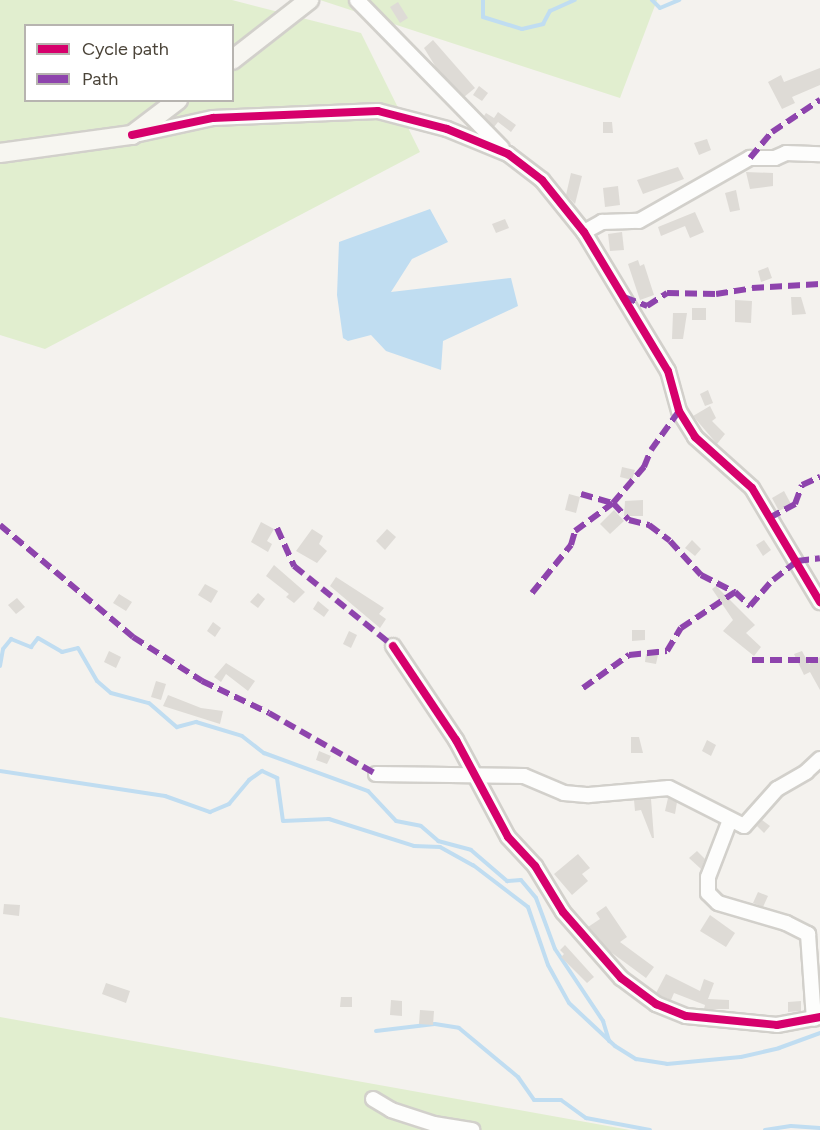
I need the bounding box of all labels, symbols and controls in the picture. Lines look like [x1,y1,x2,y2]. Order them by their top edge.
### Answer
legend [24,24,234,102]
text: Cycle path [82,38,169,60]
text: Path [82,68,118,90]

